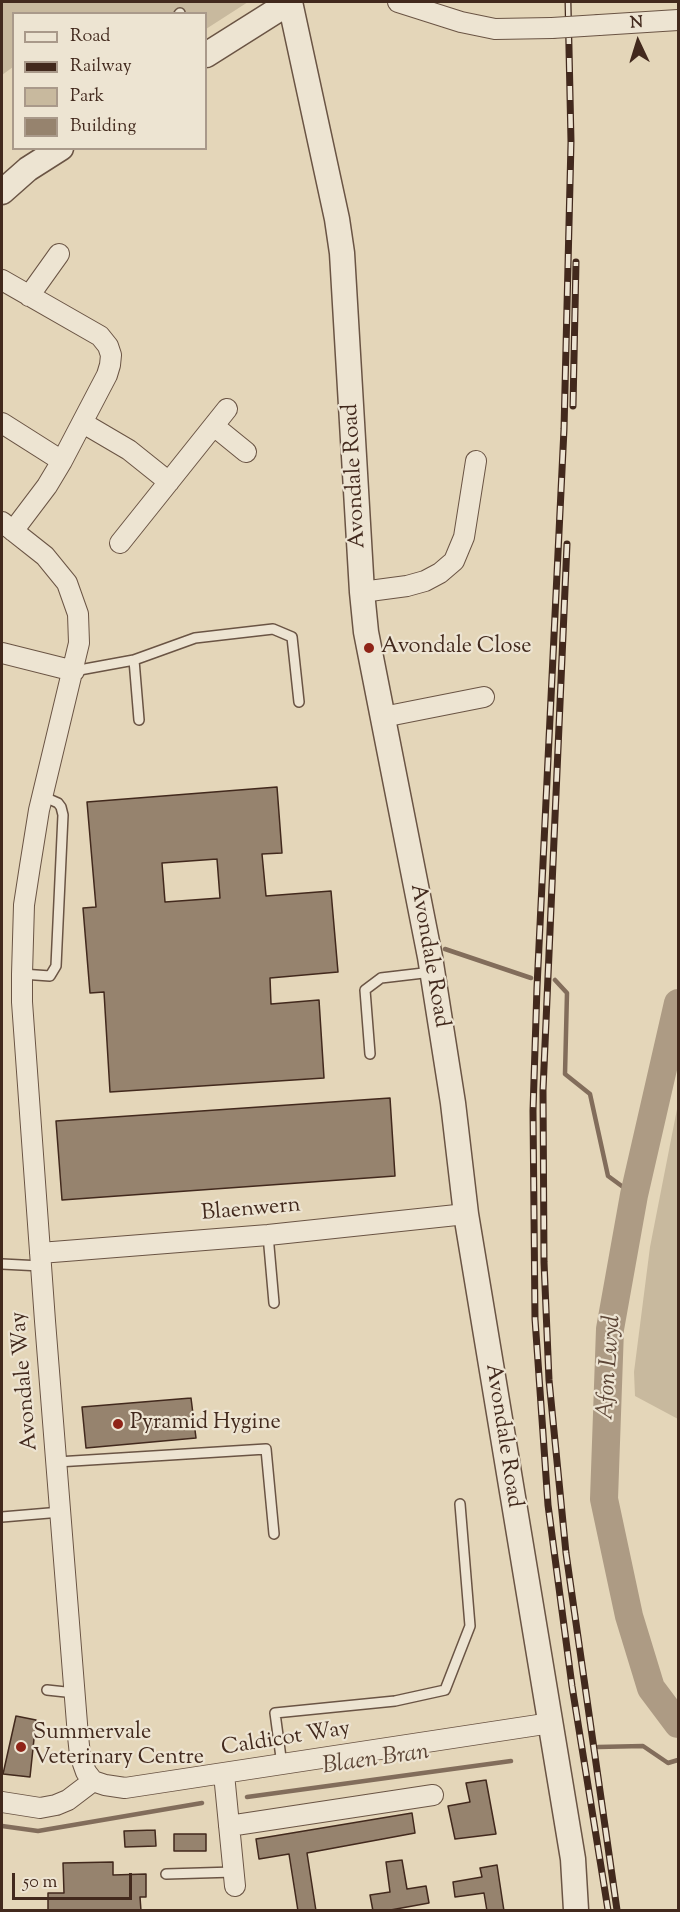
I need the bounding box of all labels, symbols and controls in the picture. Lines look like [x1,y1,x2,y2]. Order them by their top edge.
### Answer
legend [12,12,207,150]
north arrow [608,12,668,72]
text: N [630,12,644,35]
text: Road [70,24,110,50]
text: Railway [70,54,132,80]
text: Park [70,84,104,110]
text: Building [70,114,136,140]
street label: Avondale Road [339,403,373,549]
place label: Avondale Close [381,635,531,661]
marker: Avondale Close [362,641,376,655]
street label: Avondale Road [402,882,454,1030]
street label: Blaenwern [200,1194,302,1228]
street label: Avondale Way [7,1310,45,1452]
water label: Afon Lwyd [593,1315,629,1421]
street label: Avondale Road [478,1362,526,1510]
place label: Pyramid Hygine [130,1411,281,1437]
marker: Pyramid Hygine [111,1417,125,1431]
street label: Caldicot Way [220,1717,352,1763]
place label: Summervale Veterinary Centre [33,1721,204,1772]
water label: Blaen Bran [321,1739,431,1783]
marker: Summervale Veterinary Centre [14,1740,28,1754]
scale bar [15,1861,135,1899]
text: 50 m [23,1870,57,1896]

